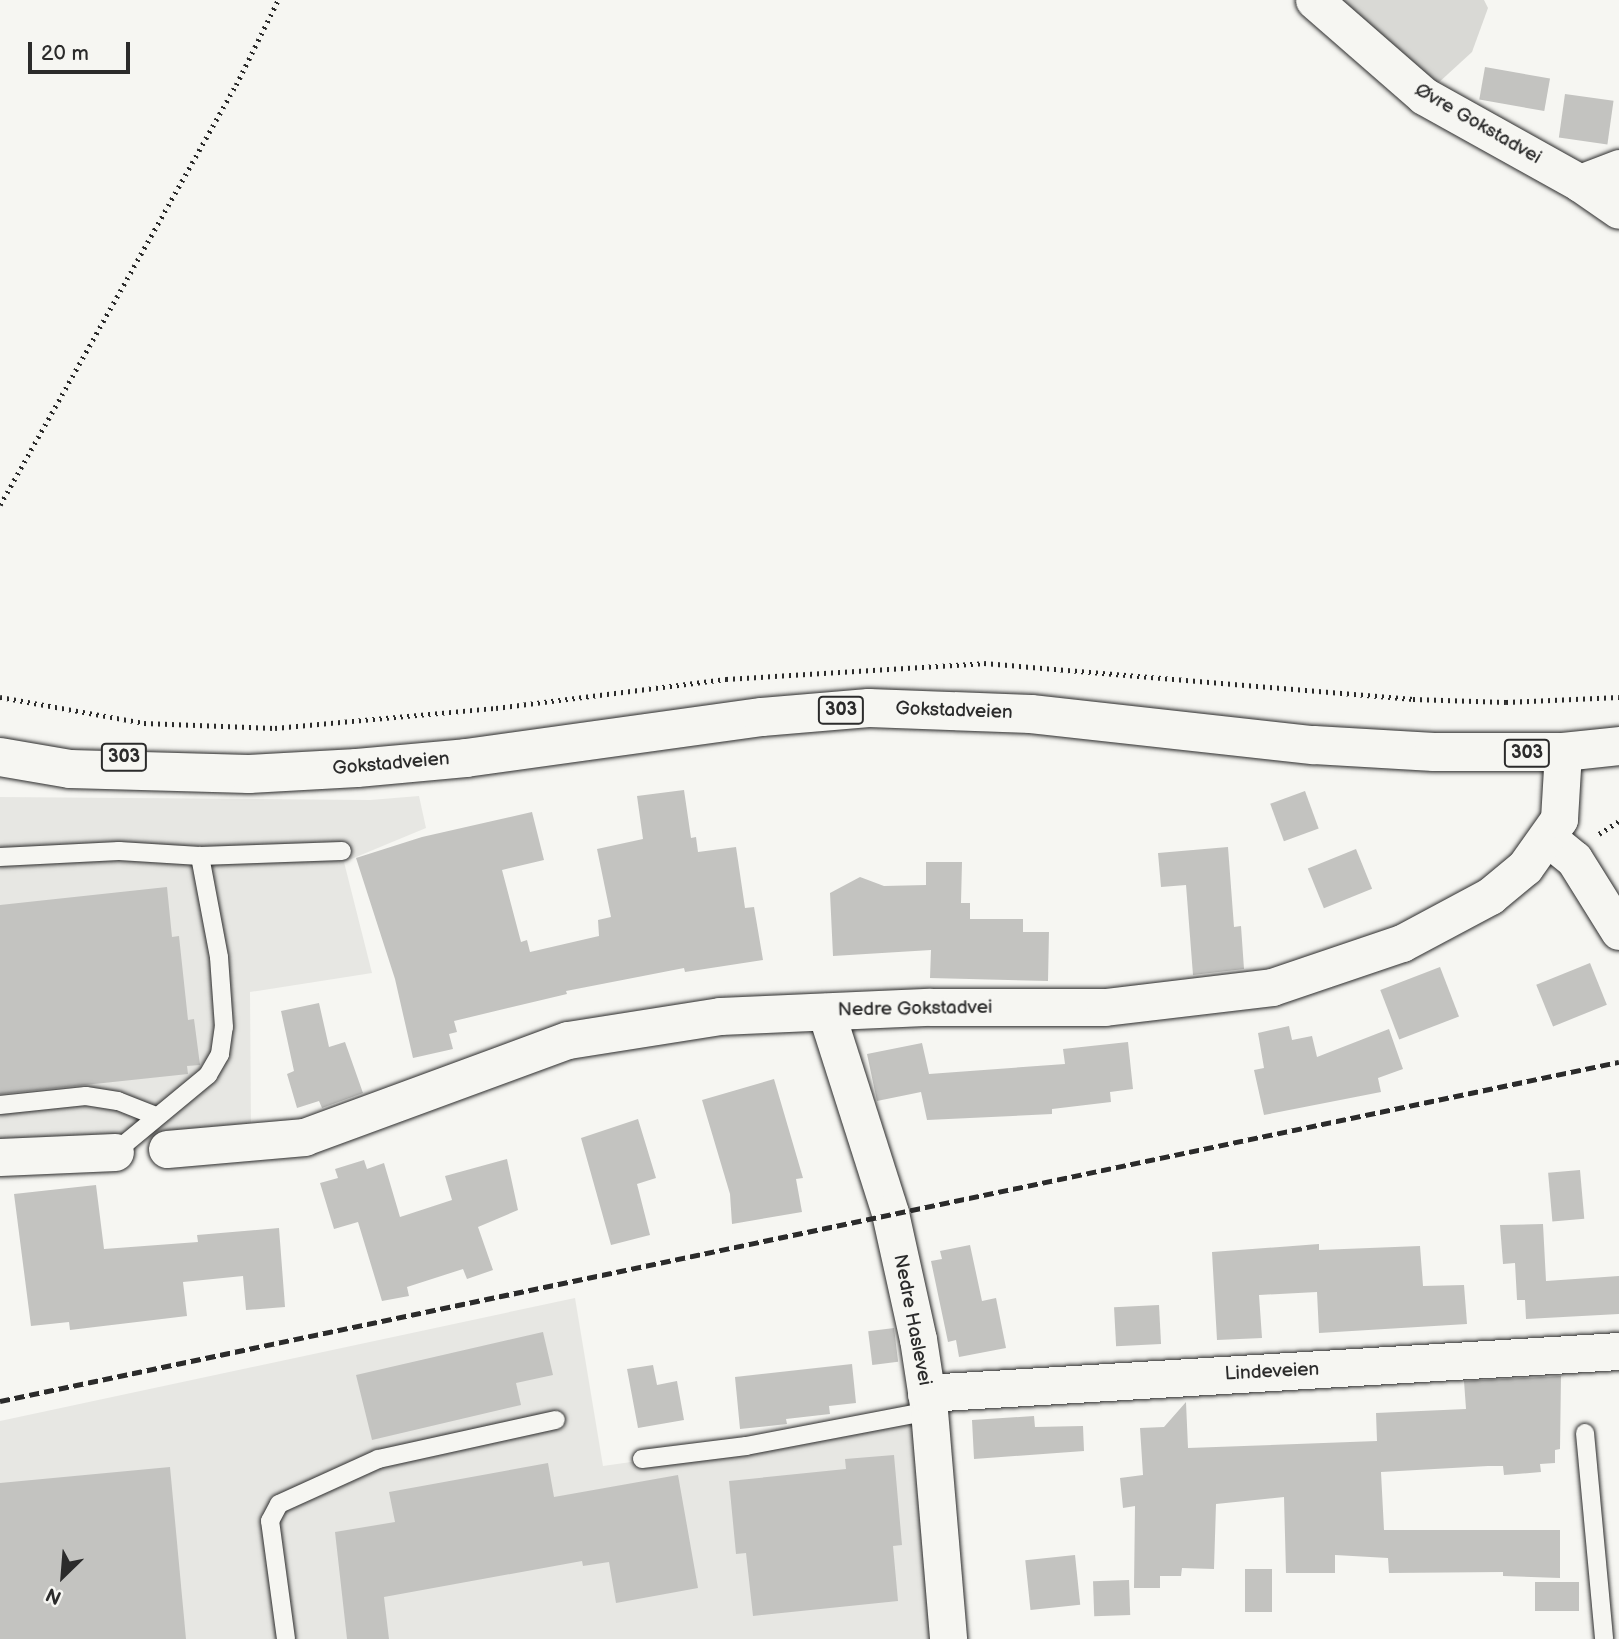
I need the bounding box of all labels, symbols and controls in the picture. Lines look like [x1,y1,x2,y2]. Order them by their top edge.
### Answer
scale bar [32,28,133,72]
text: 20 m [41,41,89,66]
street label: Øvre Gokstadvei [1411,79,1545,169]
road number: 303 [816,696,866,724]
street label: Gokstadveien [895,698,1013,724]
road number: 303 [1502,738,1552,768]
road number: 303 [100,742,148,772]
street label: Gokstadveien [332,748,450,780]
street label: Nedre Gokstadvei [838,996,992,1022]
street label: Nedre Haslevei [888,1252,936,1388]
street label: Lindeveien [1224,1358,1320,1386]
north arrow [28,1541,98,1611]
text: N [43,1582,65,1609]

